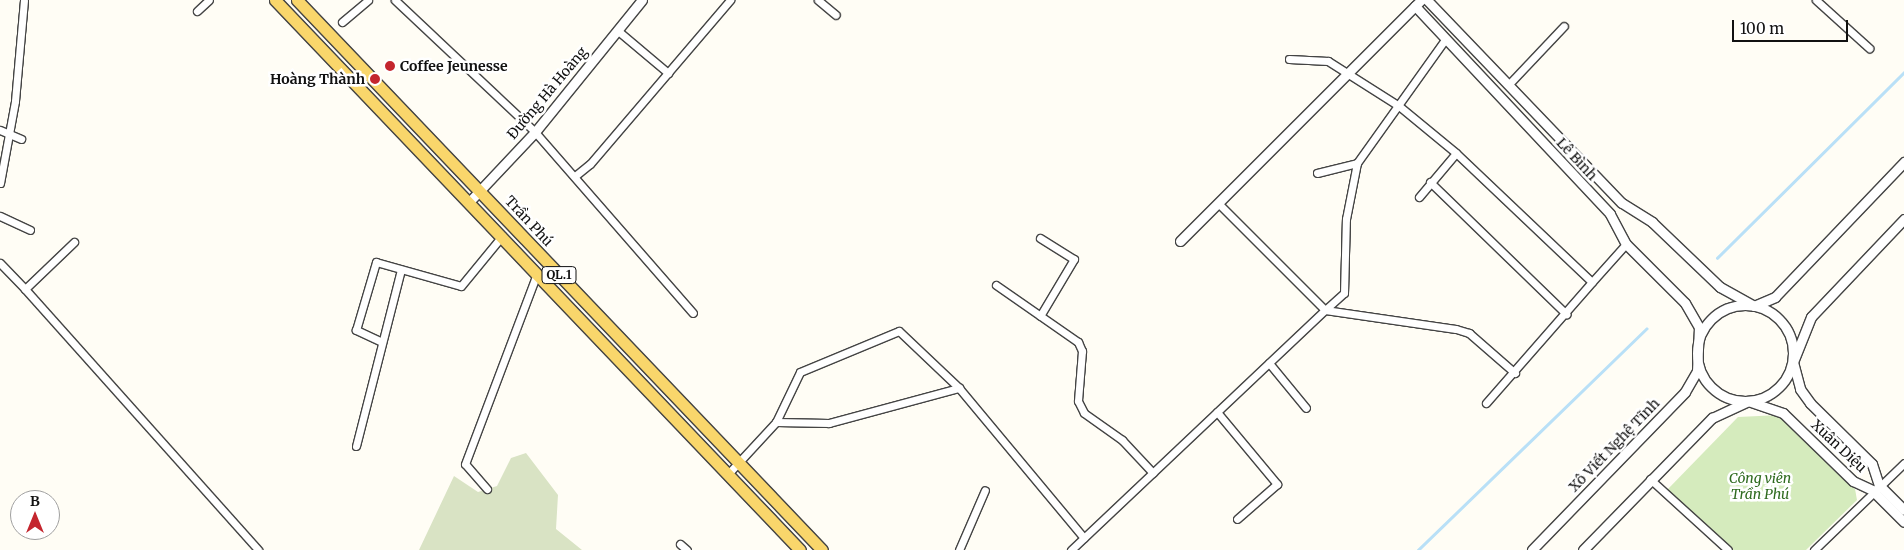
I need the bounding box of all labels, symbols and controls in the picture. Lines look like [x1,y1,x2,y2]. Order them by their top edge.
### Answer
scale bar [1734,10,1850,42]
text: 100 m [1740,19,1784,38]
street label: Đường Hà Hoàng [504,43,590,143]
place label: Coffee Jeunesse [400,58,508,74]
marker: Coffee Jeunesse [384,60,396,72]
place label: Hoàng Thành [270,71,365,87]
marker: Hoàng Thành [369,73,381,85]
street label: Lê Bình [1553,134,1601,184]
street label: Trần Phú [502,192,556,250]
road number: QL.1 [542,266,576,284]
street label: Xô Viết Nghệ Tĩnh [1565,395,1663,495]
street label: Xuân Diệu [1808,416,1870,476]
park label: Công viên Trần Phú [1729,470,1791,502]
north arrow [10,490,60,540]
text: B [30,492,40,510]

